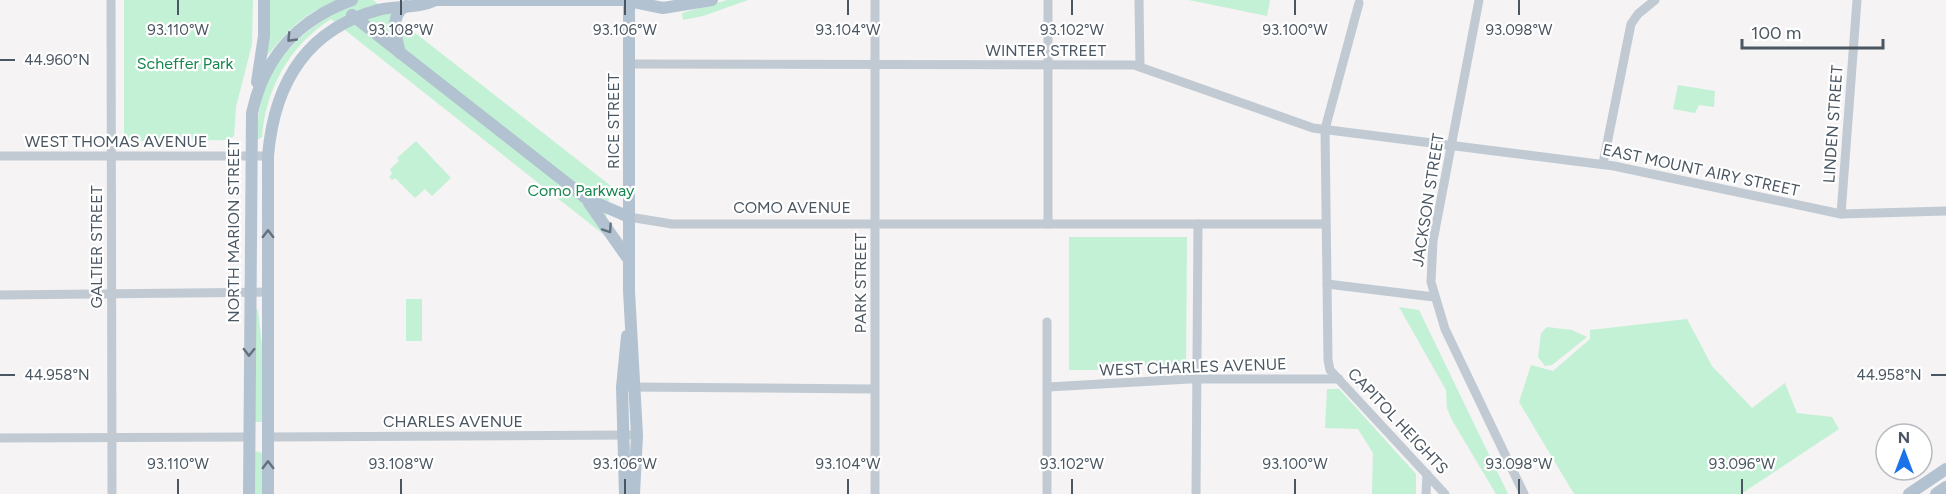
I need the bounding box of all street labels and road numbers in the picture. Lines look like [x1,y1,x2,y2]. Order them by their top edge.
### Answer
street label: WINTER STREET [986,41,1107,60]
street label: LINDEN STREET [1819,64,1847,184]
street label: RICE STREET [604,73,623,169]
street label: WEST THOMAS AVENUE [25,132,207,151]
street label: JACKSON STREET [1408,132,1448,268]
street label: NORTH MARION STREET [224,139,243,323]
street label: EAST MOUNT AIRY STREET [1601,140,1801,200]
street label: GALTIER STREET [87,185,106,309]
street label: COMO AVENUE [733,198,851,217]
street label: PARK STREET [851,233,870,333]
street label: WEST CHARLES AVENUE [1099,354,1287,380]
street label: CAPITOL HEIGHTS [1344,364,1452,478]
street label: CHARLES AVENUE [383,412,523,431]

